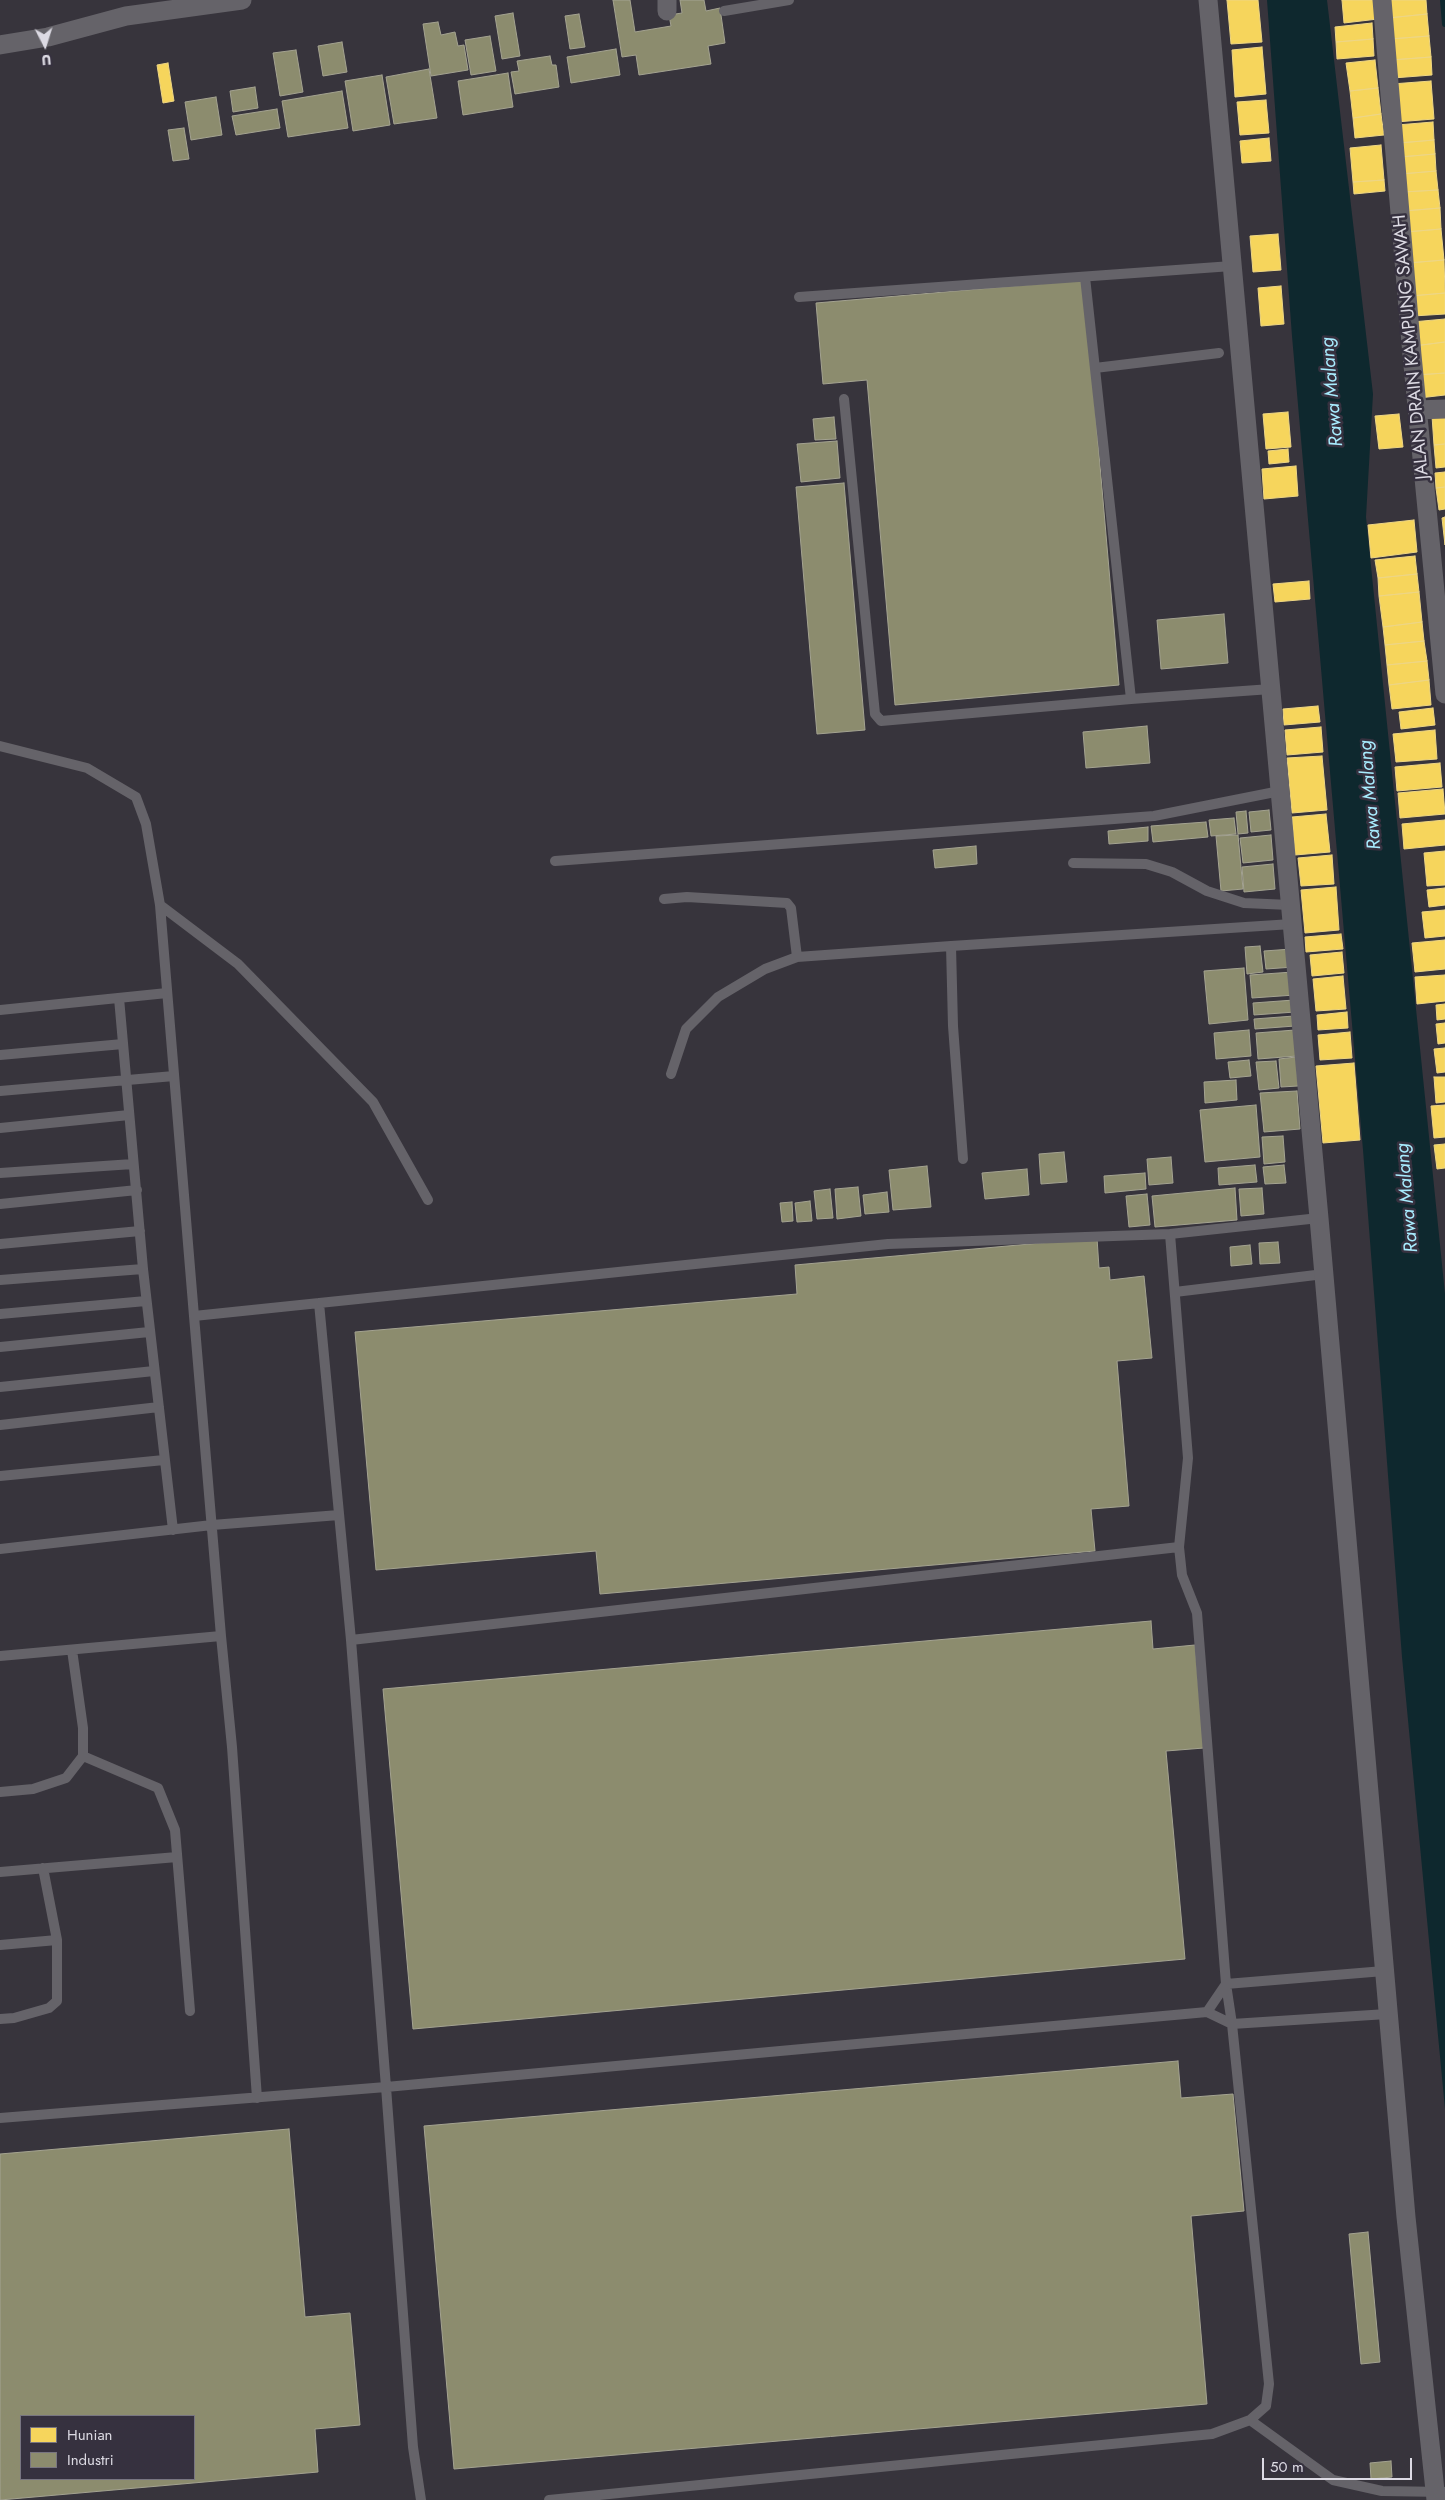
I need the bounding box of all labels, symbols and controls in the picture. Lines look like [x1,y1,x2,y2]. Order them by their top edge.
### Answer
north arrow [20,20,70,70]
text: U [41,50,52,70]
street label: JALAN DRAIN KAMPUNG SAWAH [1390,214,1434,480]
water label: Rawa Malang [1317,336,1349,448]
water label: Rawa Malang [1355,739,1387,851]
water label: Rawa Malang [1392,1142,1424,1254]
legend [20,2415,195,2480]
text: Hunian [67,2424,112,2446]
scale bar [1265,2448,1415,2480]
text: Industri [67,2449,114,2471]
text: 50 m [1270,2456,1304,2478]

